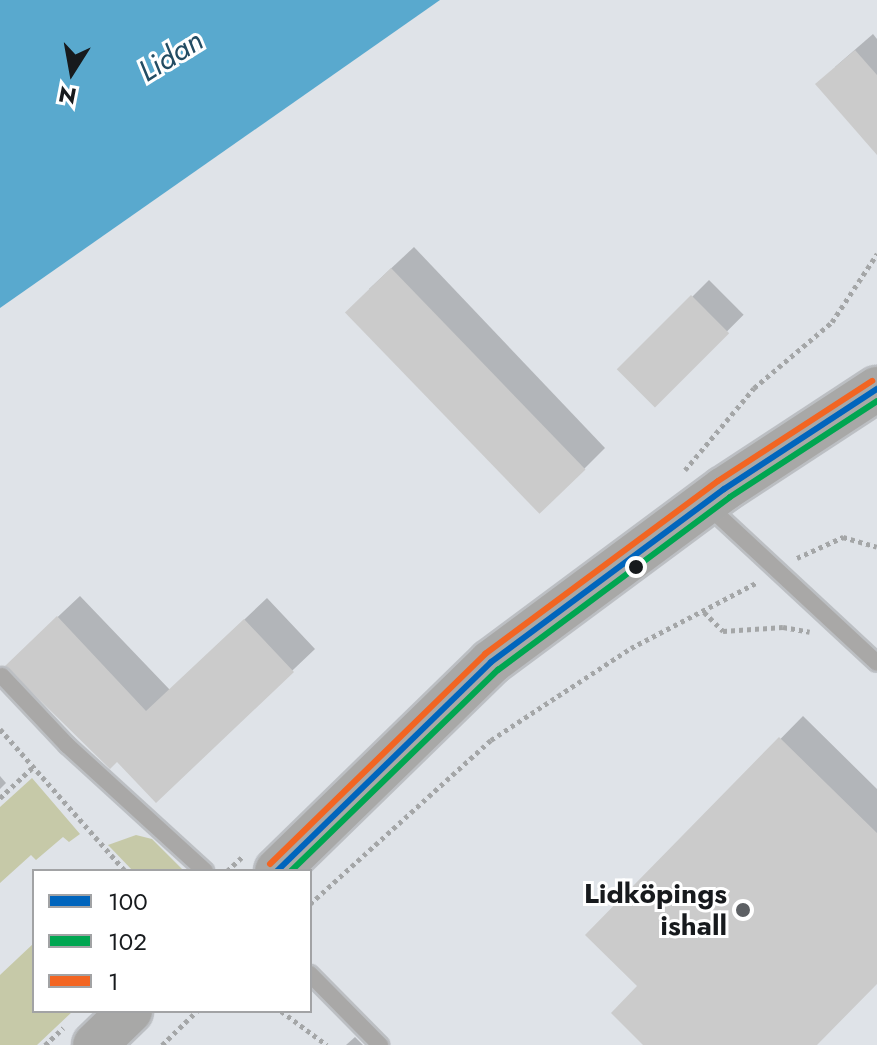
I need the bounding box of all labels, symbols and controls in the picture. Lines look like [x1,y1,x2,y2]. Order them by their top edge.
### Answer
water label: Lidan [132,22,210,90]
north arrow [32,32,112,112]
text: N [56,78,79,113]
unlabelled marker [628,559,644,575]
legend [32,869,312,1013]
place label: Lidköpings ishall [584,877,727,943]
text: 100 [108,884,148,919]
marker: Lidköpings ishall [734,901,752,919]
text: 102 [108,924,147,959]
text: 1 [108,964,119,999]

